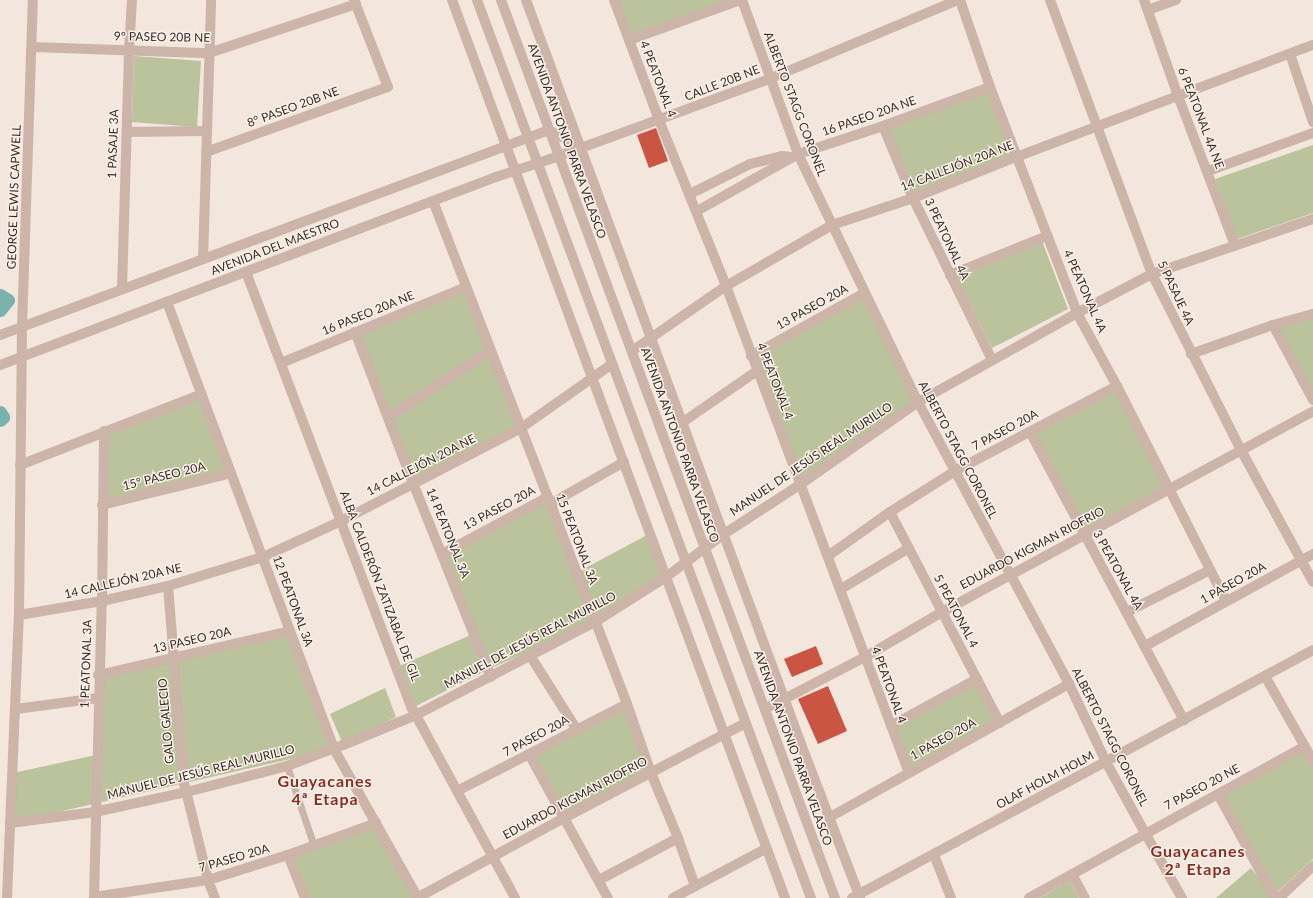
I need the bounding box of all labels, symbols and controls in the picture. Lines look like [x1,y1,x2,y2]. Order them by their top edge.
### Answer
street label: 9° PASEO 20B NE [114,29,210,45]
street label: ALBERTO STAGG CORONEL [761,30,829,178]
street label: 4 PEATONAL 4 [637,39,679,119]
street label: AVENIDA ANTONIO PARRA VELASCO [525,41,609,241]
street label: CALLE 20B NE [682,62,762,104]
street label: 6 PEATONAL 4A NE [1175,65,1227,171]
street label: 8° PASEO 20B NE [245,84,341,130]
street label: 16 PASEO 20A NE [820,93,918,139]
street label: 1 PASAJE 3A [105,109,121,179]
street label: GEORGE LEWIS CAPWELL [4,124,24,270]
street label: 14 CALLEJÓN 20A NE [898,138,1016,194]
street label: 3 PEATONAL 4A [922,195,972,283]
street label: AVENIDA DEL MAESTRO [208,216,342,278]
street label: 4 PEATONAL 4A [1060,247,1110,335]
street label: 5 PASAJE 4A [1155,259,1197,327]
street label: 13 PASEO 20A [774,281,850,333]
street label: 16 PASEO 20A NE [319,288,417,338]
street label: 4 PEATONAL 4 [754,341,796,421]
street label: AVENIDA ANTONIO PARRA VELASCO [638,345,722,545]
street label: ALBERTO STAGG CORONEL [916,379,1000,521]
street label: MANUEL DE JESÚS REAL MURILLO [727,399,895,519]
street label: 7 PASEO 20A [970,407,1040,453]
street label: 14 CALLEJÓN 20A NE [364,431,478,499]
street label: 15° PASEO 20A [121,459,207,493]
street label: 13 PASEO 20A [460,483,538,533]
street label: 14 PEATONAL 3A [423,486,473,580]
street label: ALBA CALDERÓN ZATIZABAL DE GIL [337,488,423,684]
street label: 15 PEATONAL 3A [553,491,601,587]
street label: EDUARDO KIGMAN RIOFRIO [957,504,1107,592]
street label: 3 PEATONAL 4A [1090,527,1146,613]
street label: 12 PEATONAL 3A [270,553,316,649]
street label: 1 PASEO 20A [1198,559,1268,607]
street label: 14 CALLEJÓN 20A NE [63,560,183,602]
street label: 5 PEATONAL 4 [931,572,981,650]
street label: MANUEL DE JESÚS REAL MURILLO [441,588,619,692]
street label: 1 PEATONAL 3A [77,619,95,709]
street label: 13 PASEO 20A [152,624,232,656]
street label: 4 PEATONAL 4 [868,644,910,726]
street label: AVENIDA ANTONIO PARRA VELASCO [751,648,835,848]
street label: ALBERTO STAGG CORONEL [1069,665,1151,809]
street label: GALO GALECIO [155,678,177,764]
street label: 7 PASEO 20A [501,713,571,759]
street label: 1 PASEO 20A [908,715,978,763]
street label: MANUEL DE JESÚS REAL MURILLO [105,742,297,802]
street label: OLAF HOLM HOLM [994,748,1096,812]
street label: EDUARDO KIGMAN RIOFRIO [500,754,650,842]
street label: 7 PASEO 20 NE [1162,761,1242,813]
district label: Guayacanes 4ª Etapa [277,771,373,809]
street label: 7 PASEO 20A [197,841,271,875]
district label: Guayacanes 2ª Etapa [1150,841,1246,879]

